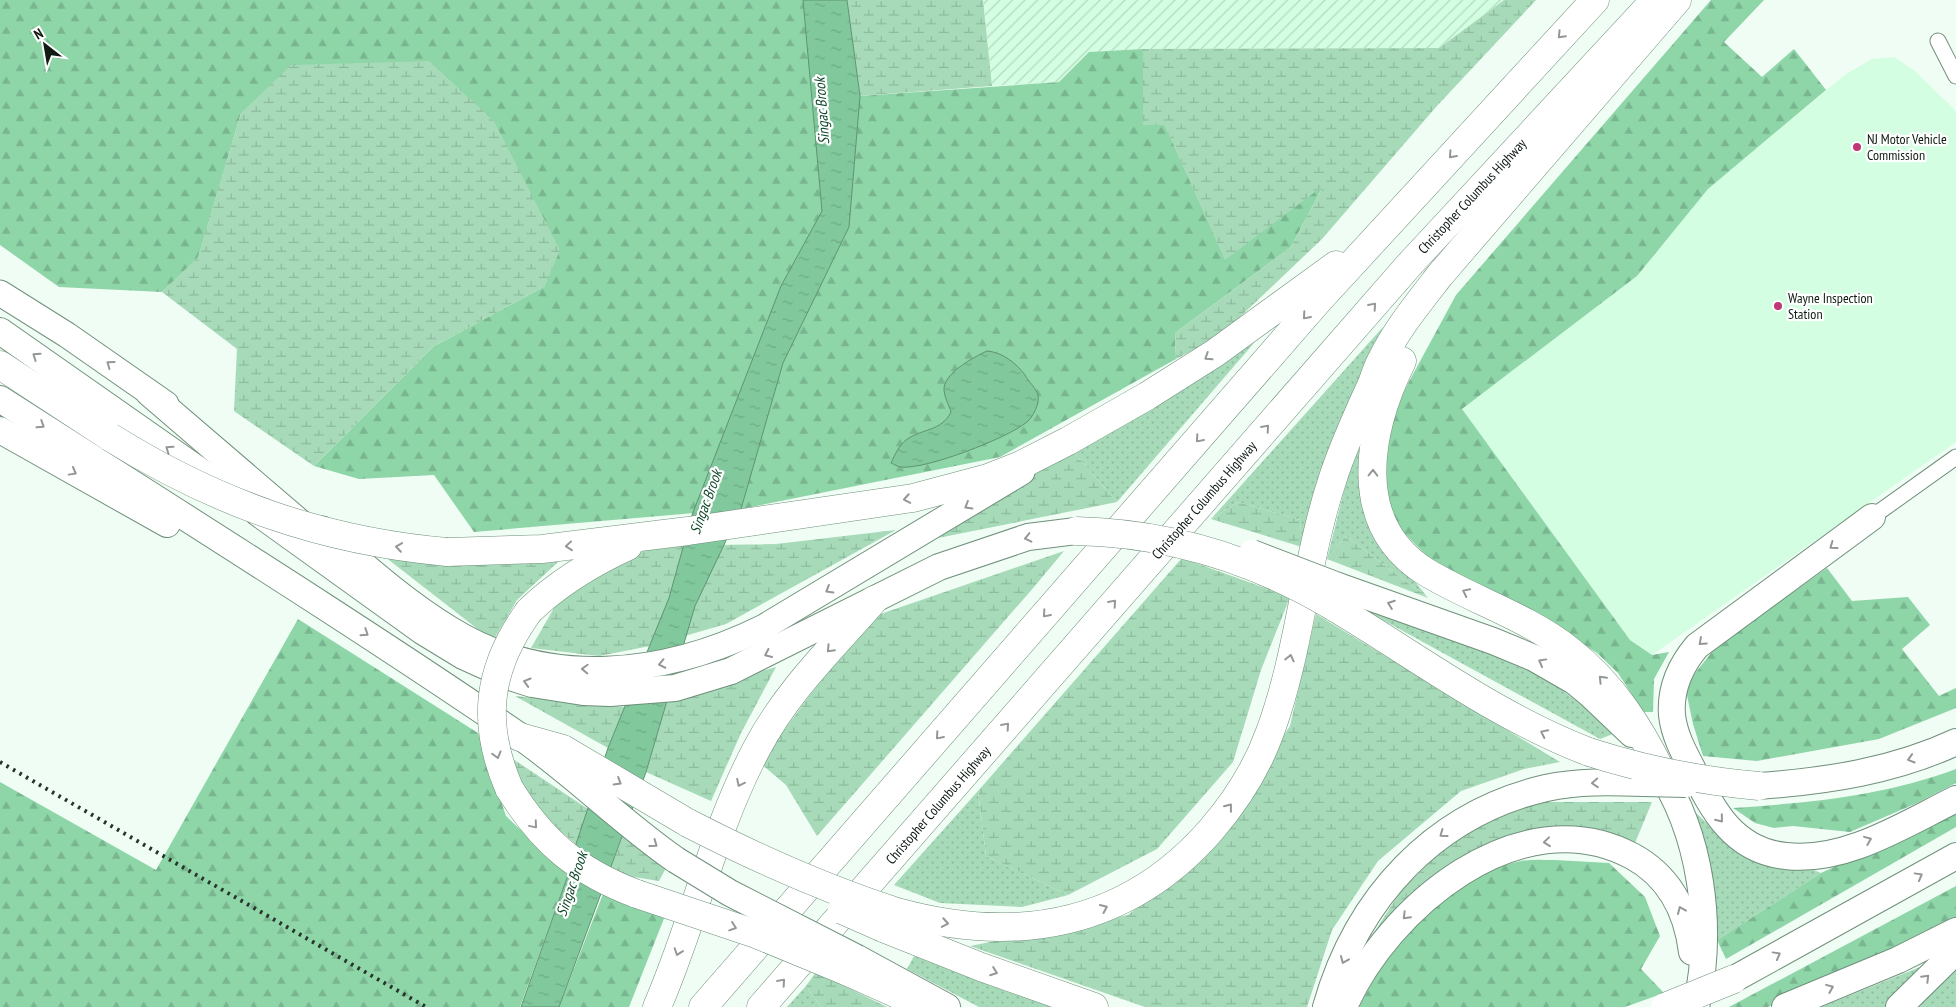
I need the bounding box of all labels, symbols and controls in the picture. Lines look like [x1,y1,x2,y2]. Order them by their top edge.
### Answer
north arrow [20,20,70,70]
text: N [30,24,46,44]
one-way arrow [1558,29,1567,38]
water label: Singac Brook [810,75,833,145]
place label: NJ Motor Vehicle Commission [1867,130,1947,164]
street label: Christopher Columbus Highway [1414,134,1531,257]
marker: NJ Motor Vehicle Commission [1851,141,1863,153]
one-way arrow [1448,150,1457,159]
place label: Wayne Inspection Station [1788,289,1873,323]
marker: Wayne Inspection Station [1772,300,1784,312]
one-way arrow [1367,302,1376,311]
one-way arrow [1302,311,1311,320]
one-way arrow [1205,351,1214,360]
one-way arrow [33,353,42,362]
one-way arrow [106,361,115,370]
one-way arrow [35,419,45,428]
one-way arrow [1260,425,1269,434]
one-way arrow [1195,433,1204,442]
street label: Christopher Columbus Highway [1148,437,1261,563]
one-way arrow [166,447,175,455]
one-way arrow [68,465,77,475]
water label: Singac Brook [685,465,727,537]
one-way arrow [1368,469,1378,477]
one-way arrow [903,493,912,503]
one-way arrow [965,500,974,510]
one-way arrow [1024,532,1032,543]
one-way arrow [565,540,573,551]
one-way arrow [1829,540,1839,549]
one-way arrow [394,543,403,553]
one-way arrow [825,583,834,593]
one-way arrow [1462,588,1471,598]
one-way arrow [1107,600,1116,609]
one-way arrow [1387,600,1396,610]
one-way arrow [1043,608,1052,617]
one-way arrow [359,627,369,636]
one-way arrow [1699,636,1708,645]
one-way arrow [827,644,836,653]
one-way arrow [765,648,774,658]
one-way arrow [1284,654,1295,663]
one-way arrow [657,658,666,668]
one-way arrow [1539,658,1548,668]
one-way arrow [581,664,589,675]
one-way arrow [1599,676,1608,685]
one-way arrow [523,677,531,687]
one-way arrow [1001,723,1009,732]
one-way arrow [1540,730,1549,740]
one-way arrow [936,731,945,740]
street label: Christopher Columbus Highway [882,742,995,868]
one-way arrow [491,751,501,759]
one-way arrow [1907,754,1915,764]
one-way arrow [613,775,622,785]
one-way arrow [1591,777,1599,788]
one-way arrow [736,778,746,787]
one-way arrow [1223,804,1231,813]
one-way arrow [1715,813,1723,822]
one-way arrow [528,819,536,828]
one-way arrow [1440,828,1449,836]
one-way arrow [1542,836,1550,847]
one-way arrow [1863,836,1872,847]
one-way arrow [648,838,658,847]
water label: Singac Brook [552,847,592,919]
one-way arrow [1914,873,1923,883]
one-way arrow [1099,904,1108,915]
one-way arrow [1677,906,1687,914]
one-way arrow [1403,911,1412,920]
one-way arrow [940,917,949,927]
one-way arrow [728,921,737,931]
one-way arrow [674,947,684,956]
one-way arrow [1772,952,1781,962]
one-way arrow [1340,955,1351,964]
one-way arrow [989,966,997,976]
one-way arrow [1921,975,1930,984]
one-way arrow [776,979,785,988]
one-way arrow [1825,984,1834,994]

